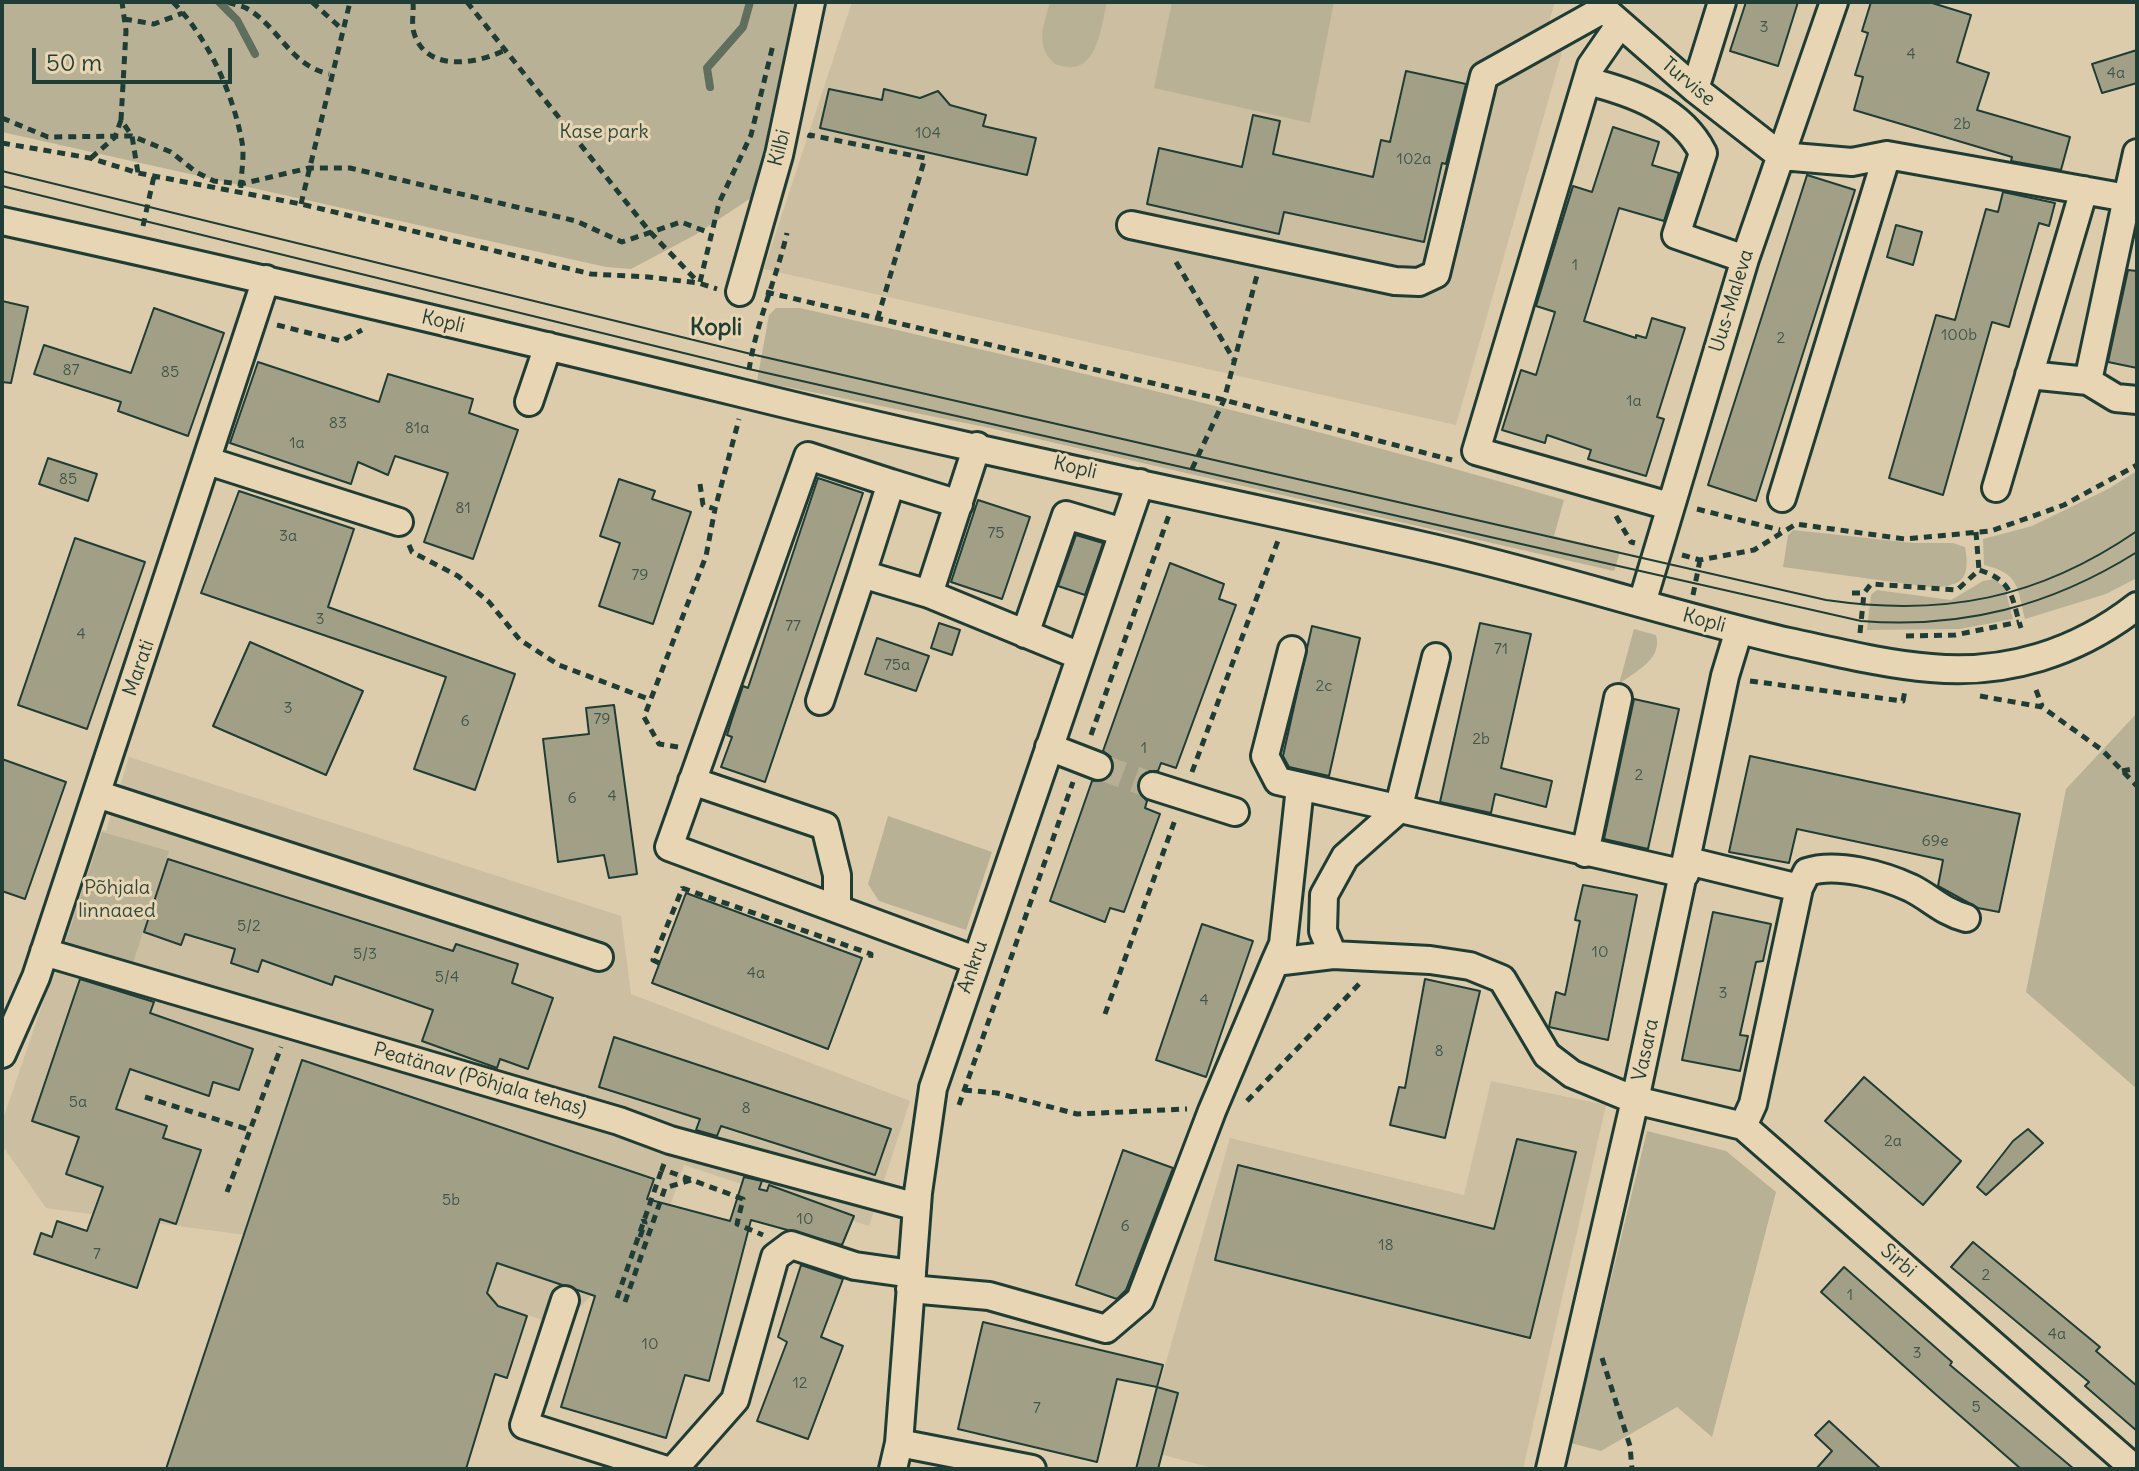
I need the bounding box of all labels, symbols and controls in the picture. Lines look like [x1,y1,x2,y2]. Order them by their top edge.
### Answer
house number: 3 [1759,17,1769,37]
scale bar [36,32,236,82]
house number: 4 [1906,44,1916,64]
text: 50 m [46,47,102,77]
street label: Turvise [1656,53,1720,111]
house number: 4a [2107,63,2125,83]
house number: 2b [1953,114,1971,134]
park label: Kase park [559,120,649,144]
house number: 104 [915,123,941,143]
street label: Kilbi [764,127,796,169]
house number: 102a [1397,149,1431,169]
street label: Uus-Maleva [1705,247,1759,355]
house number: 1 [1572,255,1578,275]
street label: Kopli [419,305,467,339]
district label: Kopli [690,314,742,342]
house number: 100b [1941,325,1977,345]
house number: 2 [1777,328,1785,348]
house number: 87 [62,360,80,380]
house number: 85 [161,362,179,382]
house number: 1a [1626,391,1642,411]
house number: 83 [329,413,347,433]
house number: 81a [405,418,429,438]
house number: 1a [289,433,305,453]
street label: Kopli [1051,451,1099,485]
house number: 85 [59,469,77,489]
house number: 81 [455,498,471,518]
house number: 75 [987,523,1005,543]
house number: 3a [279,526,297,546]
house number: 79 [631,565,649,585]
street label: Kopli [1680,604,1728,638]
house number: 3 [315,609,325,629]
house number: 77 [785,616,801,636]
house number: 4 [76,624,86,644]
street label: Marati [118,637,160,699]
house number: 71 [1494,639,1508,659]
house number: 75a [884,655,910,675]
house number: 2c [1316,676,1332,696]
house number: 3 [283,698,293,718]
house number: 79 [593,709,611,729]
house number: 6 [460,711,470,731]
house number: 2b [1472,729,1490,749]
house number: 1 [1141,738,1147,758]
house number: 2 [1635,765,1643,785]
house number: 4 [607,786,617,806]
house number: 6 [567,788,577,808]
house number: 69e [1921,831,1949,851]
park label: Põhjala linnaaed [78,876,156,923]
house number: 5/2 [237,916,261,936]
street label: Ankru [953,937,993,997]
house number: 10 [1592,942,1608,962]
house number: 5/3 [353,944,377,964]
house number: 4a [747,963,765,983]
house number: 5/4 [435,967,459,987]
house number: 3 [1718,983,1728,1003]
house number: 4 [1199,990,1209,1010]
street label: Vasara [1628,1017,1664,1083]
street label: Peatänav (Põhjala tehas) [371,1038,589,1122]
house number: 8 [1434,1041,1444,1061]
house number: 5a [69,1092,87,1112]
house number: 8 [741,1098,751,1118]
house number: 2a [1884,1131,1902,1151]
house number: 5b [442,1190,460,1210]
house number: 10 [797,1209,813,1229]
house number: 6 [1120,1216,1130,1236]
house number: 18 [1378,1235,1394,1255]
street label: Sirbi [1875,1239,1921,1283]
house number: 7 [93,1244,101,1264]
house number: 2 [1982,1265,1990,1285]
house number: 1 [1847,1285,1853,1305]
house number: 4a [2048,1324,2066,1344]
house number: 10 [642,1334,658,1354]
house number: 3 [1912,1343,1922,1363]
house number: 12 [792,1373,808,1393]
house number: 5 [1971,1397,1981,1417]
house number: 7 [1033,1398,1041,1418]

